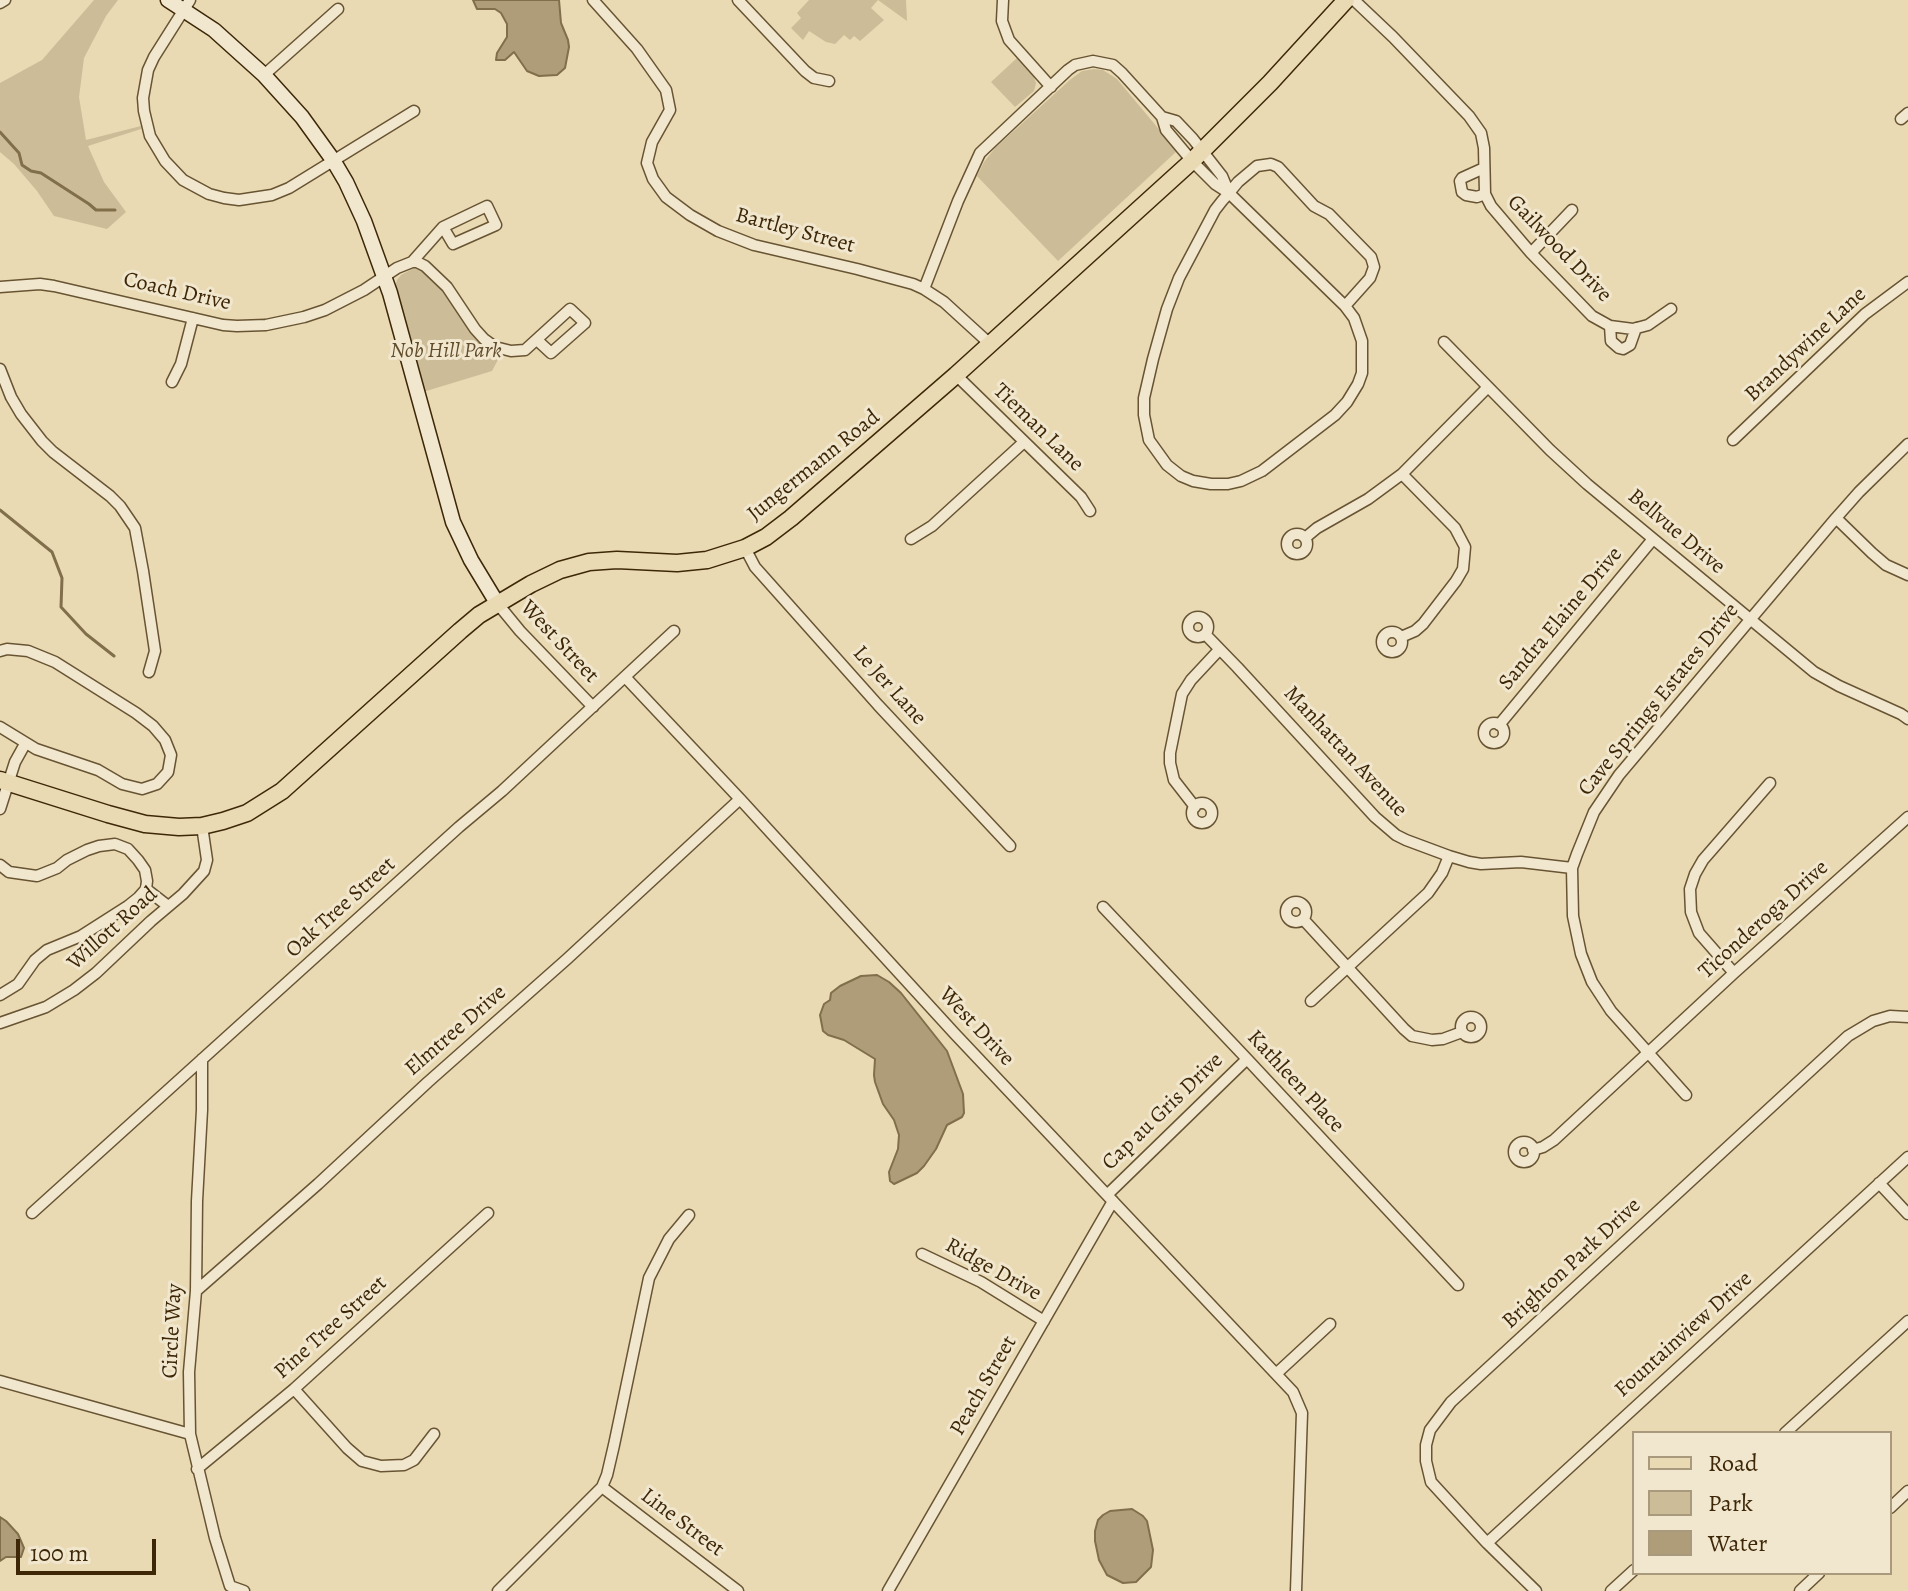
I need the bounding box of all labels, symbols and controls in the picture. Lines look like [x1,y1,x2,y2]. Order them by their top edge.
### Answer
street label: Gailwood Drive [1501,190,1617,308]
street label: Bartley Street [732,202,858,260]
street label: Coach Drive [121,267,233,317]
street label: Brandywine Lane [1740,282,1872,408]
park label: Nob Hill Park [390,339,502,365]
street label: Tieman Lane [987,378,1089,478]
street label: Jungermann Road [743,405,885,527]
street label: Bellvue Drive [1622,484,1730,580]
street label: Sandra Elaine Drive [1493,542,1629,696]
street label: West Street [514,595,604,689]
street label: Cave Springs Estates Drive [1573,598,1745,802]
street label: Le Jer Lane [847,641,931,731]
street label: Manhattan Avenue [1278,681,1412,823]
street label: Oak Tree Street [281,852,401,964]
street label: Ticonderoga Drive [1694,855,1834,985]
street label: Willott Road [62,882,164,976]
street label: Elmtree Drive [400,980,512,1082]
street label: West Drive [933,982,1019,1072]
street label: Kathleen Place [1241,1025,1349,1139]
street label: Cap au Gris Drive [1097,1048,1229,1176]
street label: Brighton Park Drive [1497,1193,1647,1335]
street label: Ridge Drive [940,1233,1046,1307]
street label: Fountainview Drive [1610,1266,1758,1404]
street label: Pine Tree Street [269,1271,393,1385]
street label: Circle Way [157,1283,189,1379]
street label: Peach Street [945,1331,1023,1441]
legend [1632,1431,1892,1575]
text: Road [1708,1447,1758,1479]
street label: Line Street [635,1483,729,1563]
text: Park [1708,1487,1753,1519]
scale bar [20,1523,160,1573]
text: Water [1708,1527,1768,1559]
text: 100 m [30,1537,89,1569]

